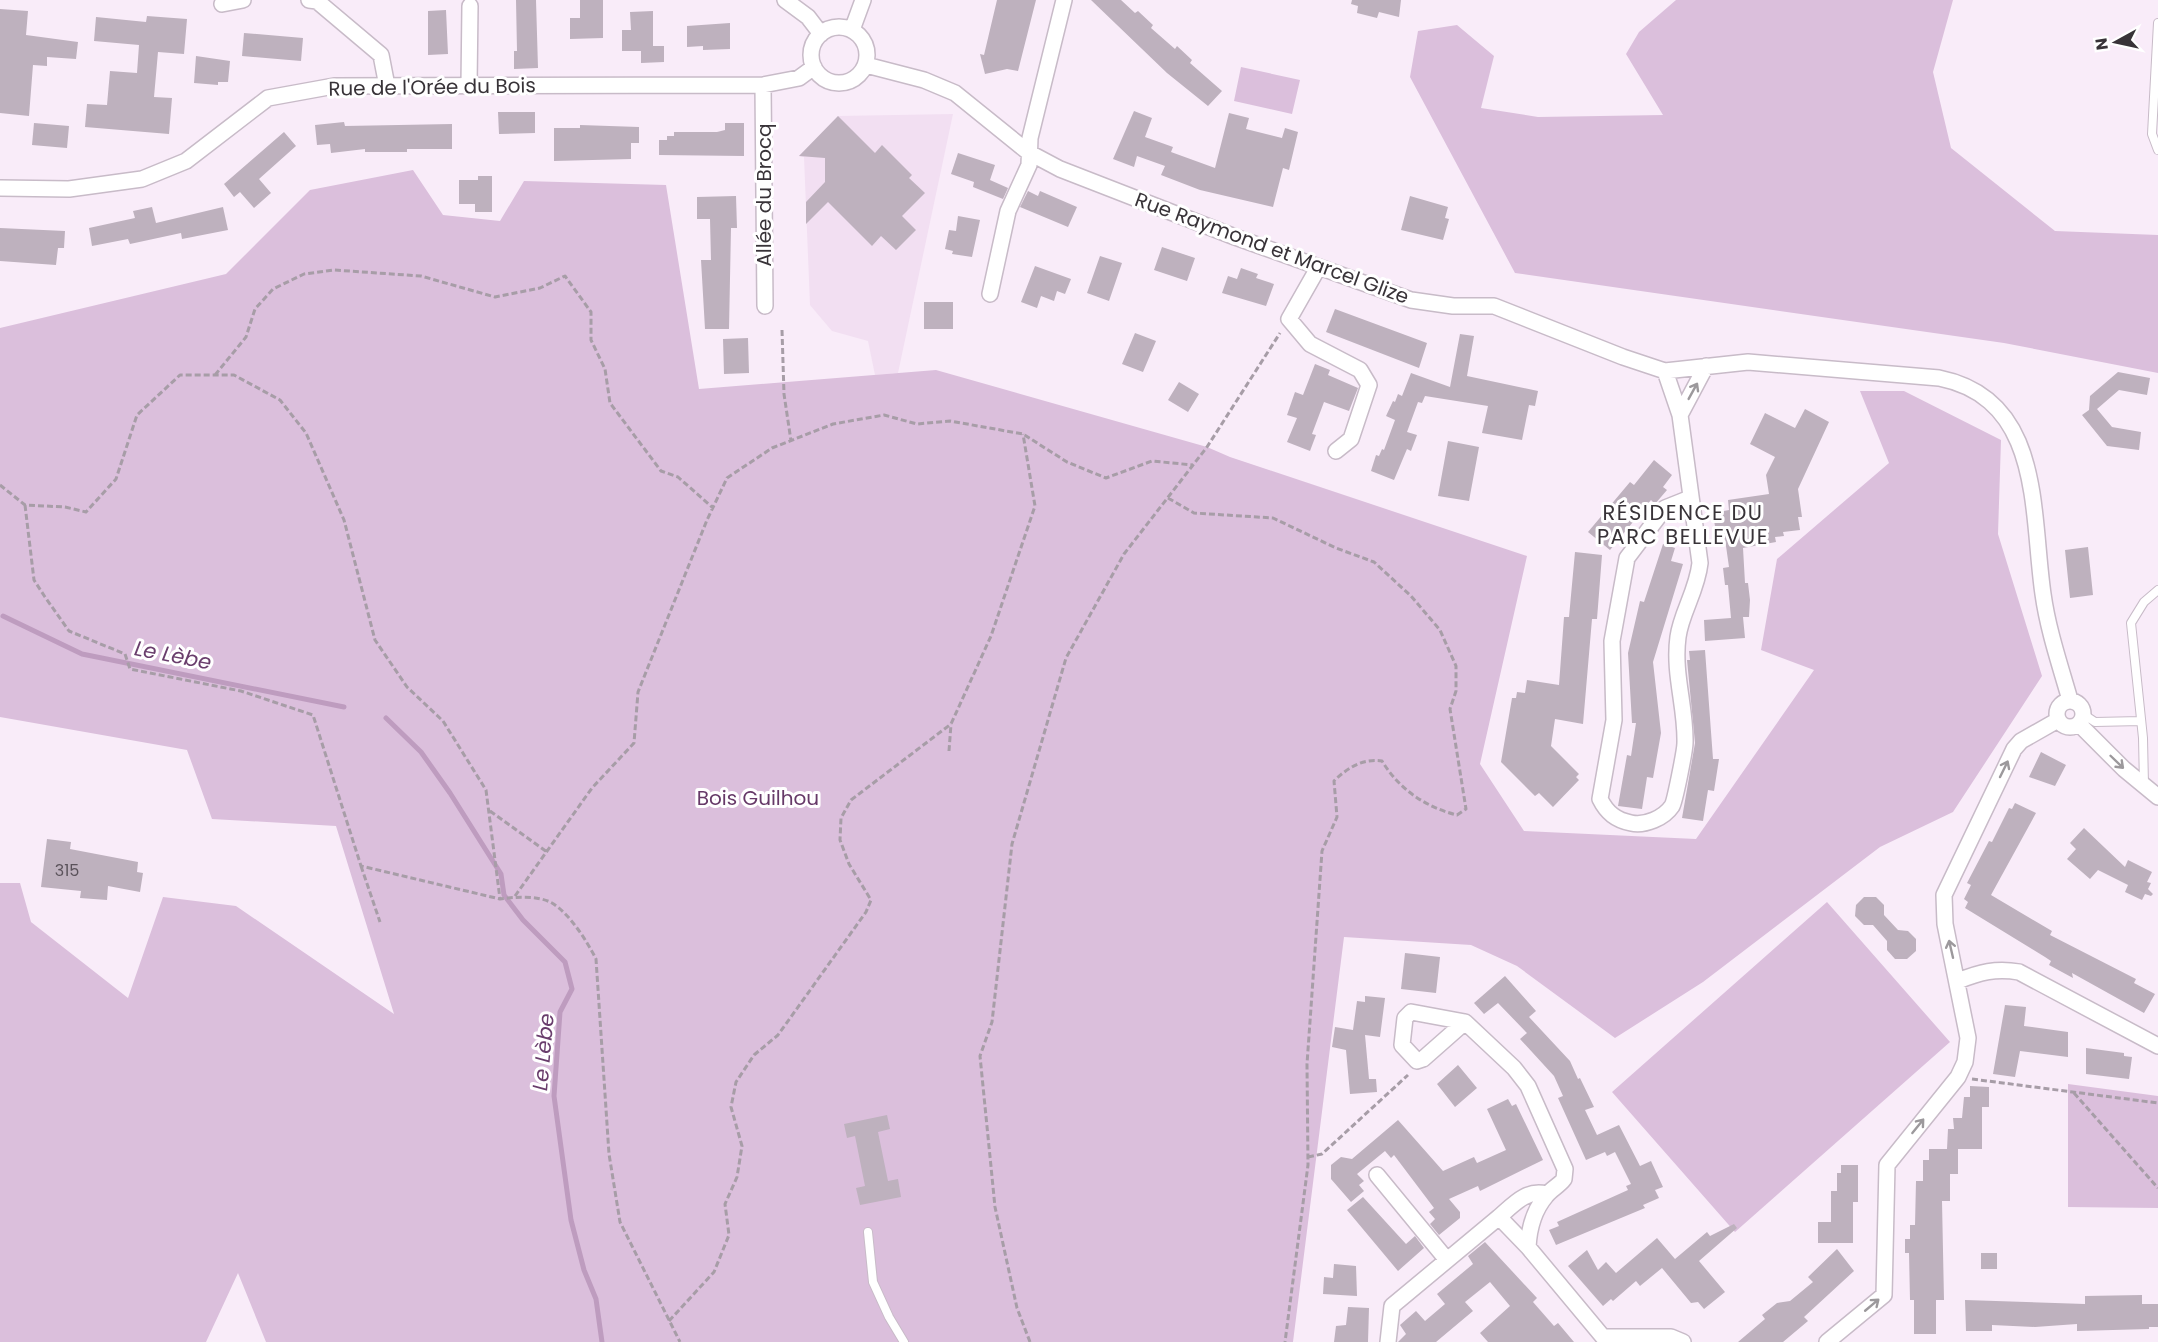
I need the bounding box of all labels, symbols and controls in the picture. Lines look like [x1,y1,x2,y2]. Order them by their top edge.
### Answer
north arrow [2086,12,2146,72]
text: N [2089,36,2114,52]
street label: Rue de l'Orée du Bois [328,71,536,103]
street label: Allée du Brocq [750,123,778,267]
street label: Rue Raymond et Marcel Glize [1131,185,1413,311]
one-way arrow [1688,383,1700,400]
district label: RÉSIDENCE DU PARC BELLEVUE [1597,498,1769,551]
water label: Le Lèbe [132,633,214,677]
one-way arrow [2109,755,2124,769]
one-way arrow [1999,760,2010,778]
park label: Bois Guilhou [697,784,819,812]
house number: 315 [55,859,79,882]
one-way arrow [1945,940,1956,959]
water label: Le Lèbe [525,1012,561,1092]
one-way arrow [1911,1118,1924,1134]
one-way arrow [1864,1298,1880,1311]

